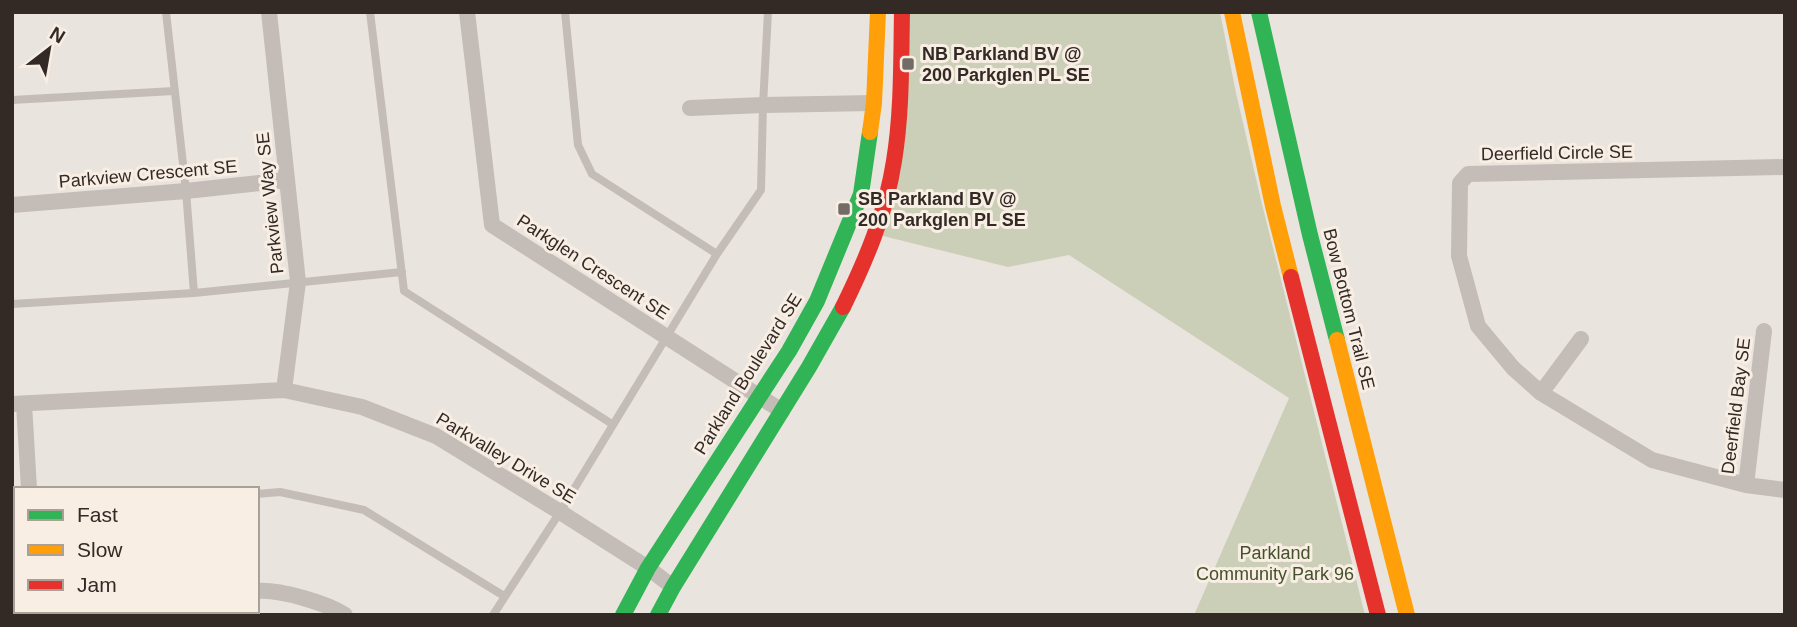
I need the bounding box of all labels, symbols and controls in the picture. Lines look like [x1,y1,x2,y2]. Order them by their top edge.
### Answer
north arrow [14,14,84,84]
text: N [46,22,69,47]
place label: NB Parkland BV @ 200 Parkglen PL SE [922,44,1090,85]
marker: NB Parkland BV @ 200 Parkglen PL SE [900,56,916,72]
street label: Parkview Way SE [253,131,287,275]
street label: Deerfield Circle SE [1481,142,1633,164]
street label: Parkview Crescent SE [58,156,238,192]
place label: SB Parkland BV @ 200 Parkglen PL SE [858,189,1026,230]
marker: SB Parkland BV @ 200 Parkglen PL SE [836,201,852,217]
street label: Parkglen Crescent SE [513,210,673,324]
street label: Bow Bottom Trail SE [1319,227,1379,391]
street label: Parkland Boulevard SE [690,290,806,458]
street label: Deerfield Bay SE [1718,337,1754,475]
street label: Parkvalley Drive SE [433,408,579,508]
legend [14,487,259,613]
text: Fast [77,503,118,526]
text: Slow [77,538,123,561]
park label: Parkland Community Park 96 [1196,543,1354,584]
text: Jam [77,573,117,596]

